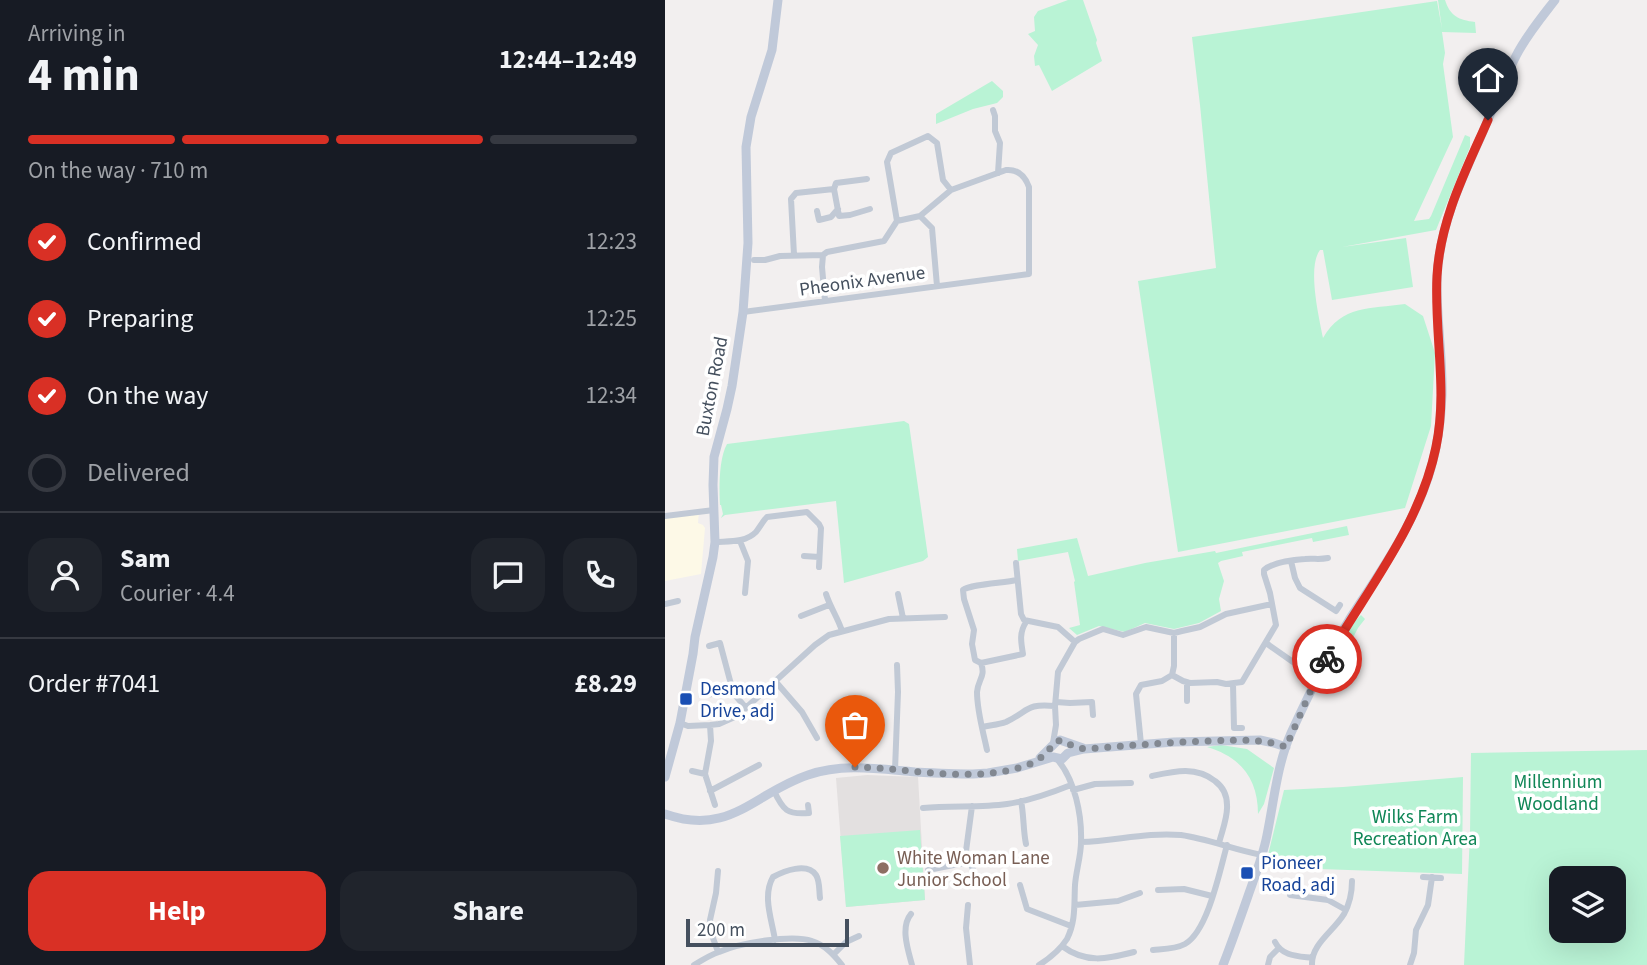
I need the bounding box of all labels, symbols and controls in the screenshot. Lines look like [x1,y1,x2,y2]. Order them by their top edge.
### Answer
text: Arriving in [28,17,126,50]
text: 12:44–12:49 [499,41,637,78]
text: 4 min [28,43,140,108]
pin [1458,48,1518,120]
icon: home [1469,59,1507,97]
text: On the way · 710 m [28,154,208,187]
icon: check [28,223,66,261]
text: Confirmed [87,223,202,260]
text: 12:23 [586,225,637,258]
street label: Pheonix Avenue [798,259,927,304]
icon: check [28,300,66,338]
text: Preparing [87,300,193,337]
text: 12:25 [586,302,637,335]
street label: Buxton Road [690,334,735,438]
icon: check [28,377,66,415]
text: On the way [87,377,208,414]
text: 12:34 [586,379,637,412]
text: Delivered [87,454,190,491]
button: person [28,538,102,612]
button: chat [471,538,545,612]
button: phone [563,538,637,612]
text: Sam [120,540,170,577]
text: Courier · 4.4 [120,577,235,610]
courier [1292,624,1362,694]
icon: bike [1308,640,1346,678]
text: Order #7041 [28,665,160,702]
text: £8.29 [574,665,637,702]
place label: Desmond Drive, adj [700,676,776,725]
marker: Desmond Drive, adj [678,691,694,707]
pin [825,695,885,767]
icon: bag [836,706,874,744]
park label: Millennium Woodland [1513,769,1603,818]
park label: Wilks Farm Recreation Area [1353,804,1477,853]
place label: White Woman Lane Junior School [897,845,1050,894]
place label: Pioneer Road, adj [1261,850,1335,899]
marker: White Woman Lane Junior School [875,860,891,876]
marker: Pioneer Road, adj [1239,865,1255,881]
map controls [1549,866,1626,943]
button: layers [1549,866,1626,943]
button: Help [28,871,326,951]
button: Share [340,871,637,951]
scale bar [686,916,849,948]
text: 200 m [697,917,745,944]

